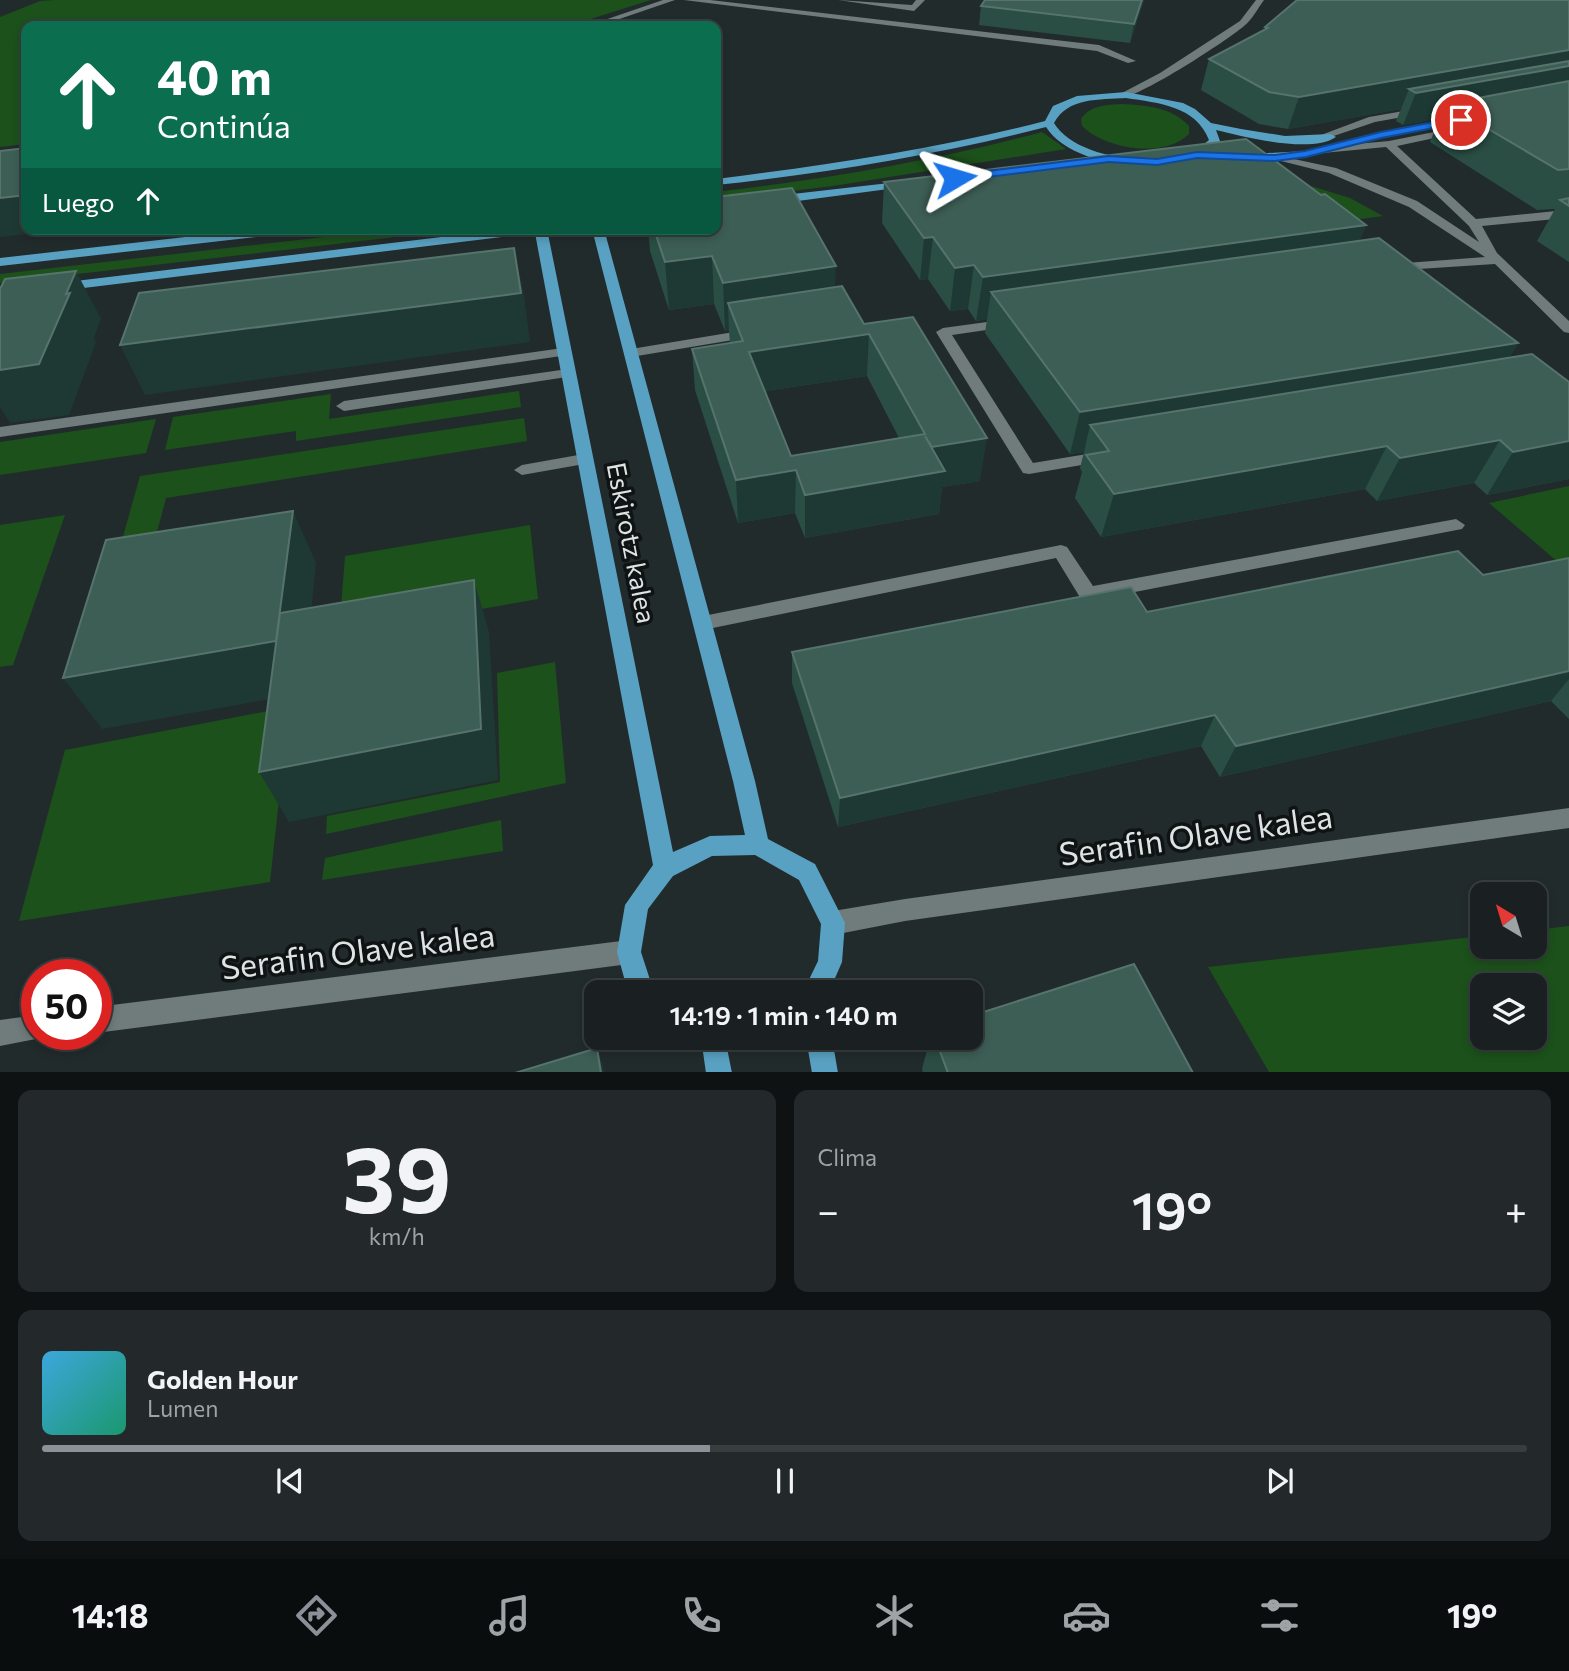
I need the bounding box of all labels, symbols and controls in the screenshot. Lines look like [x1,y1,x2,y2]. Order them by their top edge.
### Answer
text: 40 m [157,45,272,105]
icon: ahead [42,49,133,140]
pin [1431,90,1491,150]
icon: arrive [1442,101,1480,139]
text: Continúa [157,105,291,145]
position arrow [918,141,992,215]
icon: ahead [129,182,167,220]
text: Luego [42,186,115,217]
street label: Eskirotz kalea [602,460,663,626]
street label: Serafin Olave kalea [1057,795,1335,873]
north arrow [1470,882,1547,959]
map controls [1470,882,1547,1050]
street label: Serafin Olave kalea [219,913,497,987]
speed limit sign: 50 [21,959,112,1050]
button: layers [1470,973,1547,1050]
text: 14:19 · 1 min · 140 m [669,999,898,1030]
text: 39 [342,1120,451,1232]
text: Clima [818,1143,877,1171]
text: 19° [1132,1177,1212,1241]
text: − [818,1186,839,1233]
text: + [1505,1186,1527,1233]
text: km/h [369,1222,425,1250]
text: Golden Hour [147,1363,298,1394]
text: Lumen [147,1394,218,1422]
icon: previous [271,1462,309,1500]
icon: pause [766,1462,804,1500]
icon: next [1261,1462,1299,1500]
icon: directions [292,1591,341,1640]
icon: music [485,1591,534,1640]
icon: phone [677,1591,726,1640]
icon: climate [870,1591,919,1640]
icon: car [1062,1591,1111,1640]
icon: filters [1255,1591,1304,1640]
text: 14:18 [72,1595,149,1635]
text: 19° [1447,1595,1497,1635]

